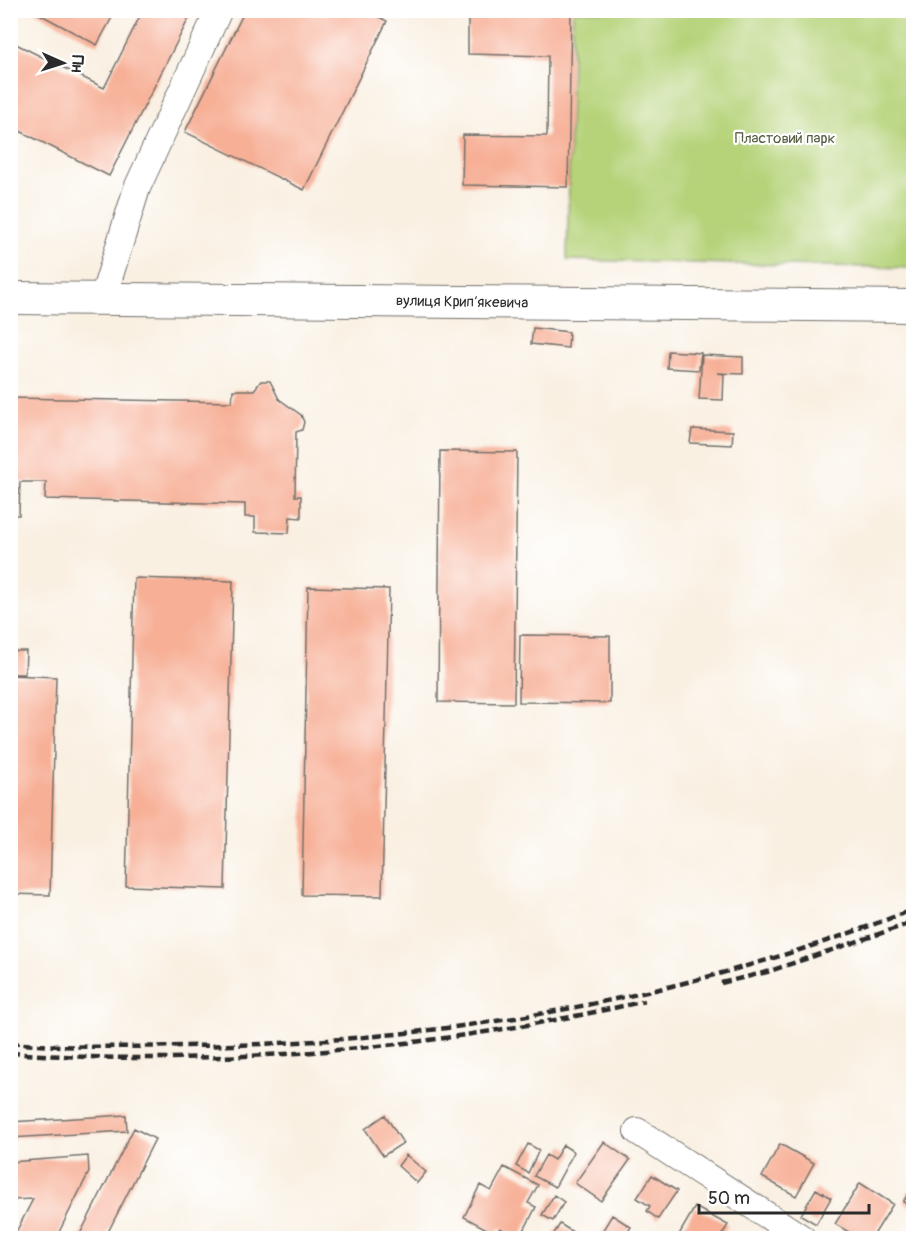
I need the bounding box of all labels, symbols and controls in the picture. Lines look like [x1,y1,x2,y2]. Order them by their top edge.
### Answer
north arrow [33,33,93,93]
text: Пн [67,54,87,73]
park label: Пластовий парк [735,129,836,148]
street label: вулиця Крипʼякевича [396,291,528,313]
scale bar [699,1177,868,1215]
text: 50 m [708,1187,750,1210]

